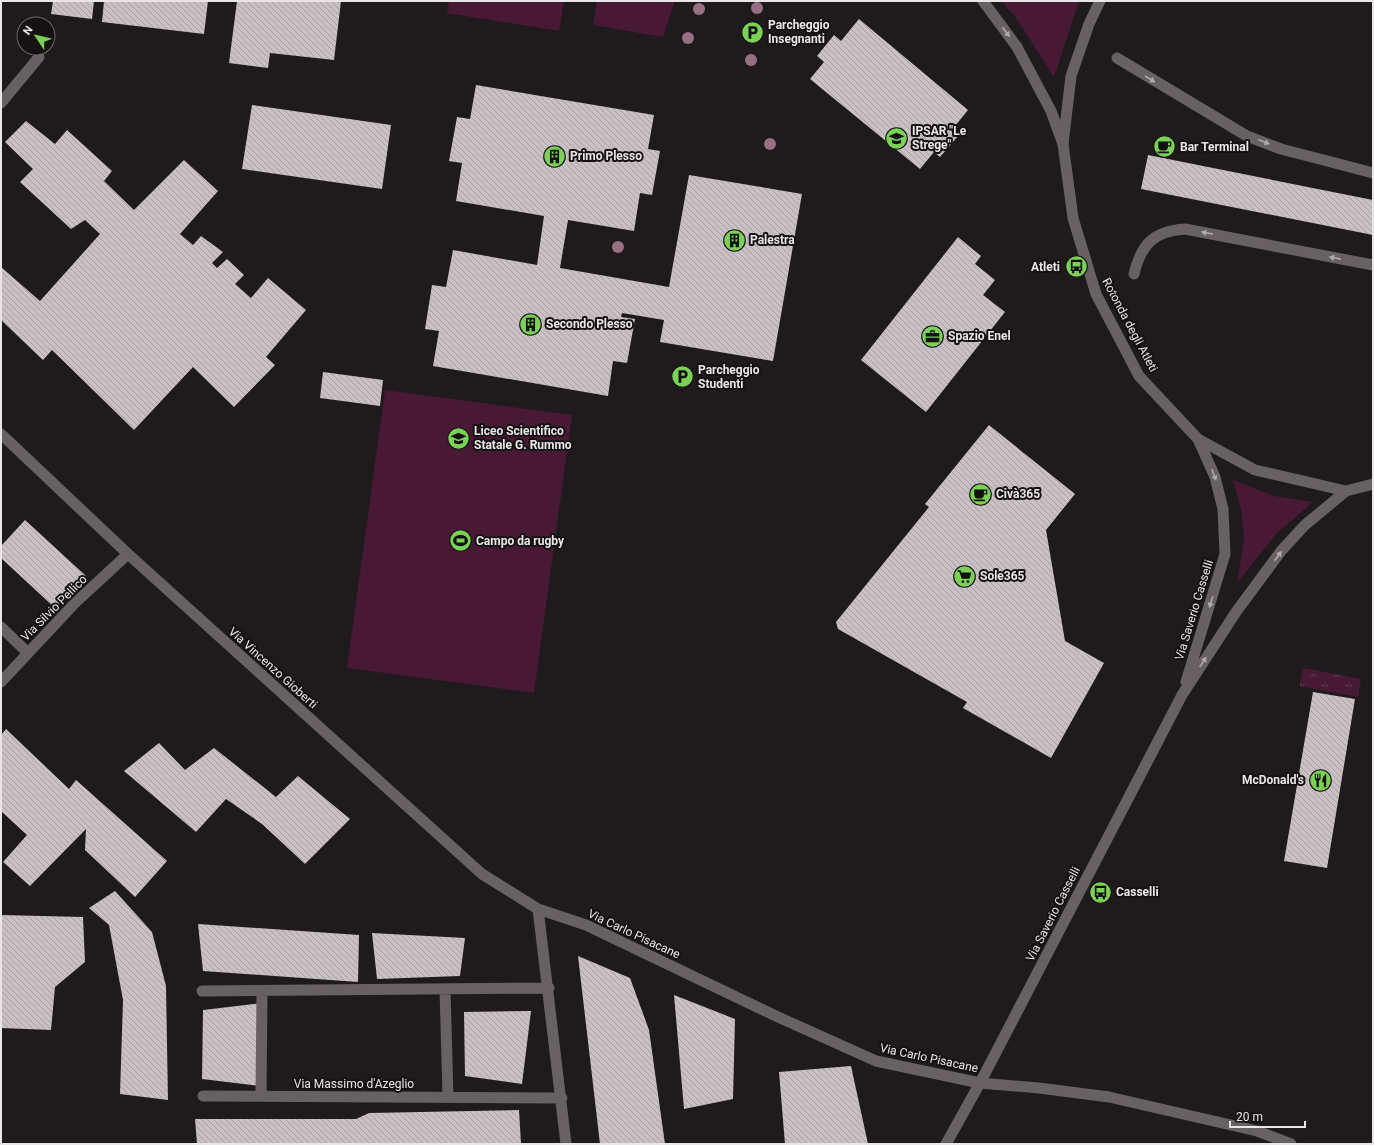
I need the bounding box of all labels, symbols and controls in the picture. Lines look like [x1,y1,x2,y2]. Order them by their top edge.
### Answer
north arrow [16,16,56,56]
place label: Parcheggio Insegnanti [768,18,830,46]
parking icon: Parcheggio Insegnanti [740,19,766,45]
text: N [21,23,36,37]
one-way arrow [1002,27,1010,38]
one-way arrow [1144,75,1156,82]
place label: IPSAR "Le Strege" [912,124,967,152]
school or university icon: IPSAR "Le Strege" [883,125,909,151]
cafe icon: Bar Terminal [1151,134,1177,160]
one-way arrow [1258,139,1270,145]
place label: Bar Terminal [1180,140,1249,154]
building icon: Primo Plesso [542,143,568,169]
place label: Primo Plesso [570,149,642,163]
building icon: Palestra [722,227,748,253]
one-way arrow [1201,230,1213,236]
place label: Palestra [750,233,795,247]
bus stop icon: Atleti [1063,254,1089,280]
one-way arrow [1329,255,1341,261]
place label: Atleti [1031,260,1060,274]
street label: Rotonda degli Atleti [1099,276,1161,374]
building icon: Secondo Plesso [517,311,543,337]
place label: Secondo Plesso [546,317,633,331]
office icon: Spazio Enel [920,323,946,349]
place label: Spazio Enel [948,329,1011,343]
place label: Parcheggio Studenti [698,363,760,391]
parking icon: Parcheggio Studenti [670,364,696,390]
place label: Liceo Scientifico Statale G. Rummo [474,424,572,452]
school or university icon: Liceo Scientifico Statale G. Rummo [445,425,471,451]
one-way arrow [1211,469,1217,481]
cafe icon: Civà365 [968,481,994,507]
place label: Civà365 [996,487,1040,501]
sports icon: Campo da rugby [447,528,473,554]
place label: Campo da rugby [476,534,565,548]
one-way arrow [1273,551,1281,561]
street label: Via Saverio Casselli [1172,558,1216,662]
supermarket icon: Sole365 [951,563,977,589]
place label: Sole365 [980,569,1025,583]
street label: Via Silvio Pellico [18,572,90,644]
one-way arrow [1207,596,1213,608]
street label: Via Vincenzo Gioberti [226,625,320,712]
one-way arrow [1199,657,1207,667]
restaurant icon: McDonald's [1307,767,1333,793]
place label: McDonald's [1242,773,1304,787]
street label: Via Saverio Casselli [1023,864,1083,964]
bus stop icon: Casselli [1087,879,1113,905]
place label: Casselli [1116,885,1159,899]
street label: Via Carlo Pisacane [586,906,682,962]
street label: Via Carlo Pisacane [879,1041,979,1075]
street label: Via Massimo d'Azeglio [294,1077,414,1091]
scale bar [1230,1103,1305,1129]
text: 20 m [1236,1110,1263,1124]

